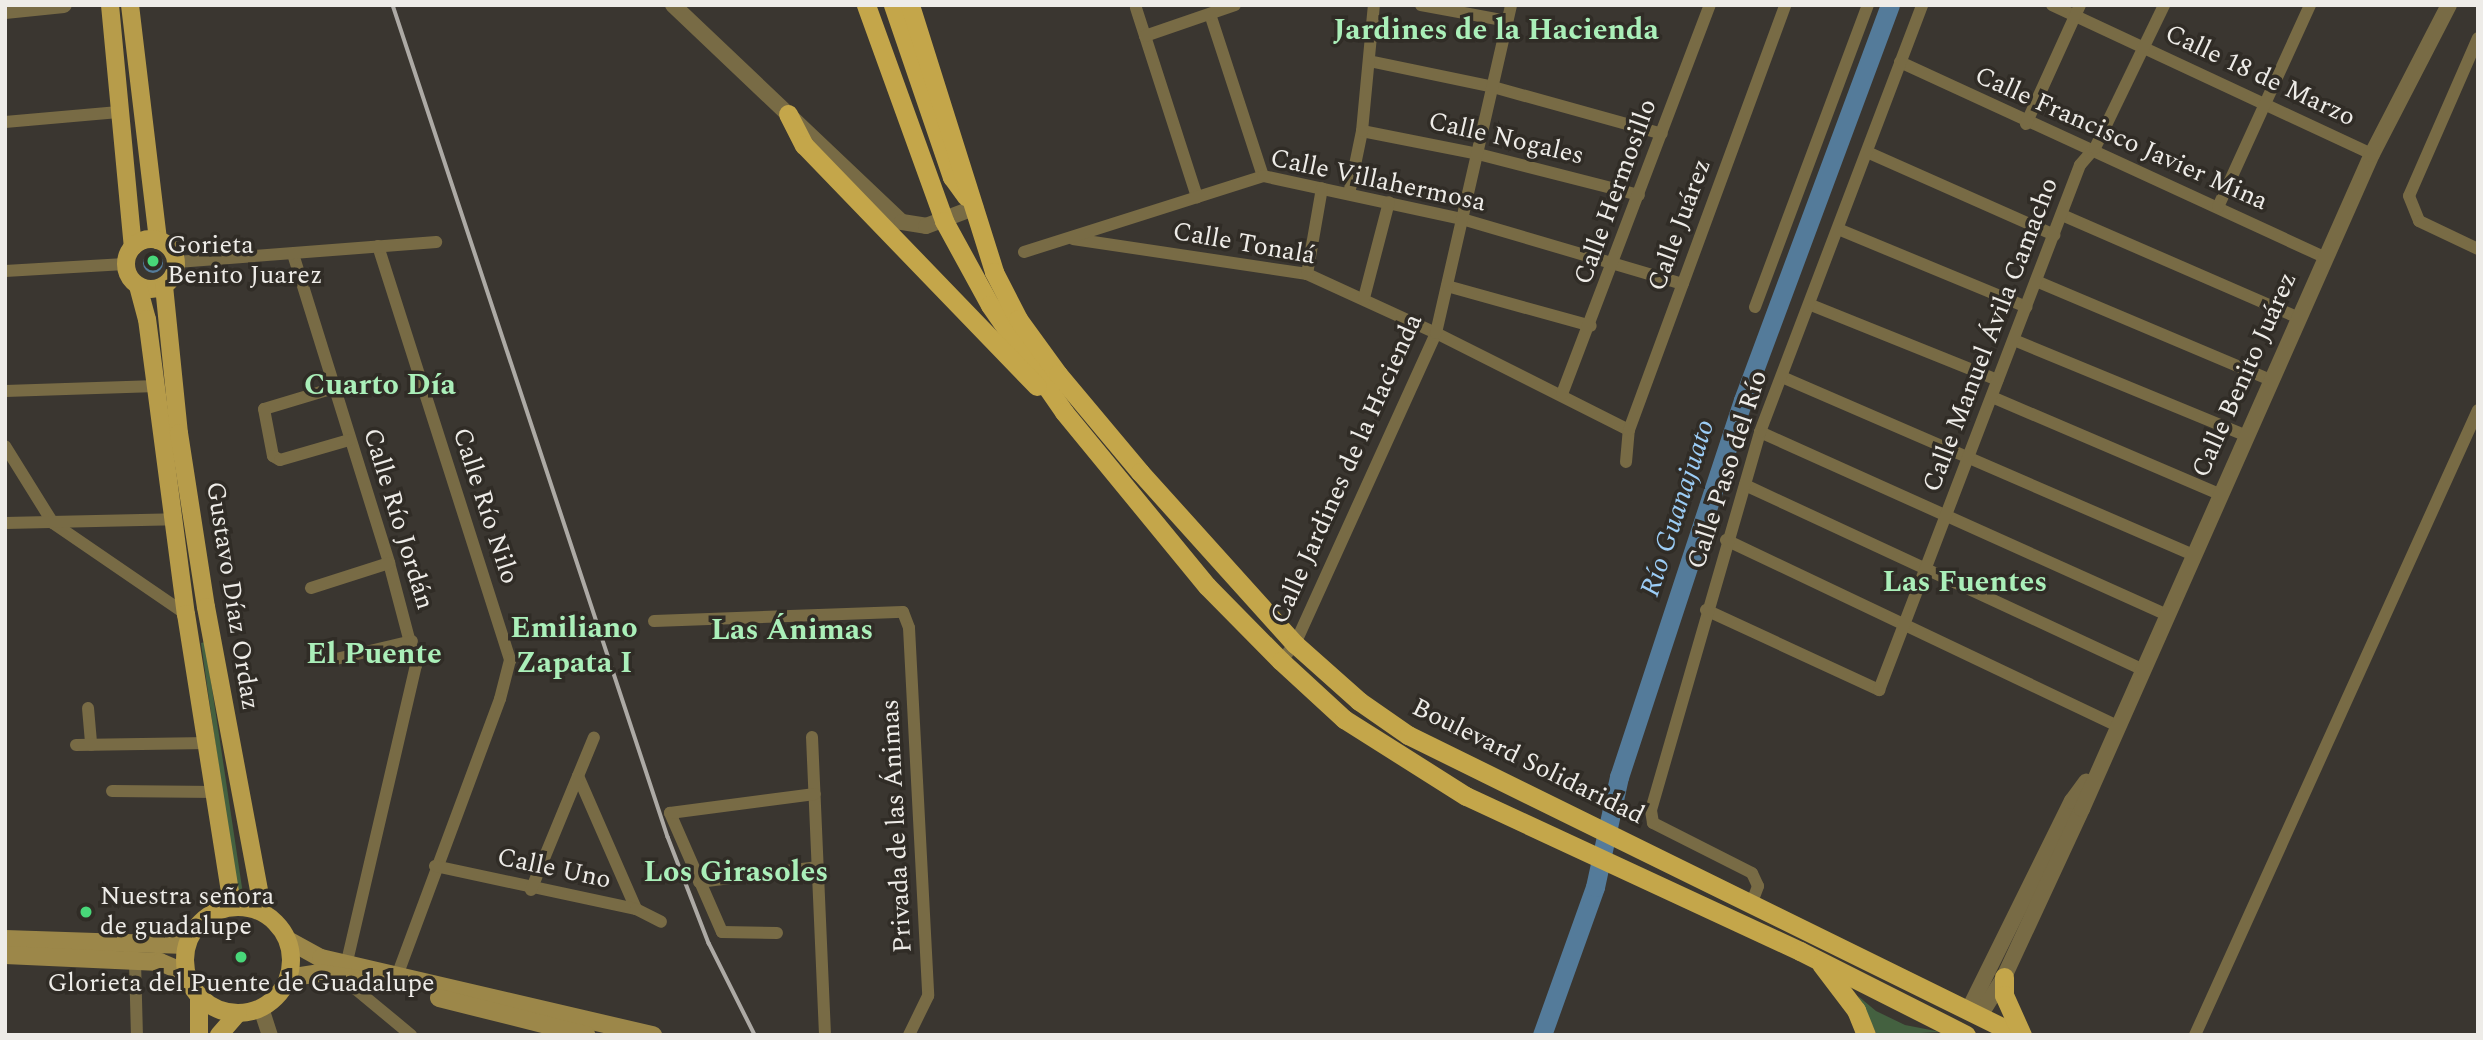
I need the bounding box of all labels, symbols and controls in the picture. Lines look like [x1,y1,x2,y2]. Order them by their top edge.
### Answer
district label: Jardines de la Hacienda [1333,12,1659,48]
street label: Calle 18 de Marzo [2160,18,2360,134]
street label: Calle Francisco Javier Mina [1970,60,2272,218]
street label: Calle Hermosillo [1568,95,1664,289]
street label: Calle Nogales [1425,106,1587,172]
street label: Calle Villahermosa [1267,143,1489,219]
street label: Calle Juárez [1642,155,1718,295]
street label: Calle Manuel Ávila Camacho [1917,173,2065,497]
street label: Calle Tonalá [1170,216,1318,272]
place label: Gorieta Benito Juarez [167,230,322,292]
marker: Gorieta Benito Juarez [145,253,161,269]
street label: Calle Benito Juárez [2186,268,2304,482]
street label: Calle Jardines de la Hacienda [1264,309,1430,629]
district label: Cuarto Día [304,367,456,403]
street label: Calle Paso del Río [1681,367,1775,573]
water label: Río Guanajuato [1634,415,1722,601]
street label: Calle Río Nilo [445,424,525,588]
street label: Calle Río Jordán [356,425,440,613]
street label: Gustavo Díaz Ordaz [199,479,265,713]
district label: Las Fuentes [1883,564,2047,600]
district label: Emiliano Zapata I [510,610,638,680]
district label: Las Ánimas [711,612,873,648]
district label: El Puente [306,636,442,672]
street label: Boulevard Solidaridad [1407,692,1649,832]
street label: Privada de las Ánimas [875,698,919,954]
street label: Calle Uno [494,842,614,896]
district label: Los Girasoles [644,854,828,890]
place label: Nuestra señora de guadalupe [100,881,274,942]
marker: Nuestra señora de guadalupe [78,904,94,920]
marker: Glorieta del Puente de Guadalupe [233,949,249,965]
place label: Glorieta del Puente de Guadalupe [47,968,435,1000]

